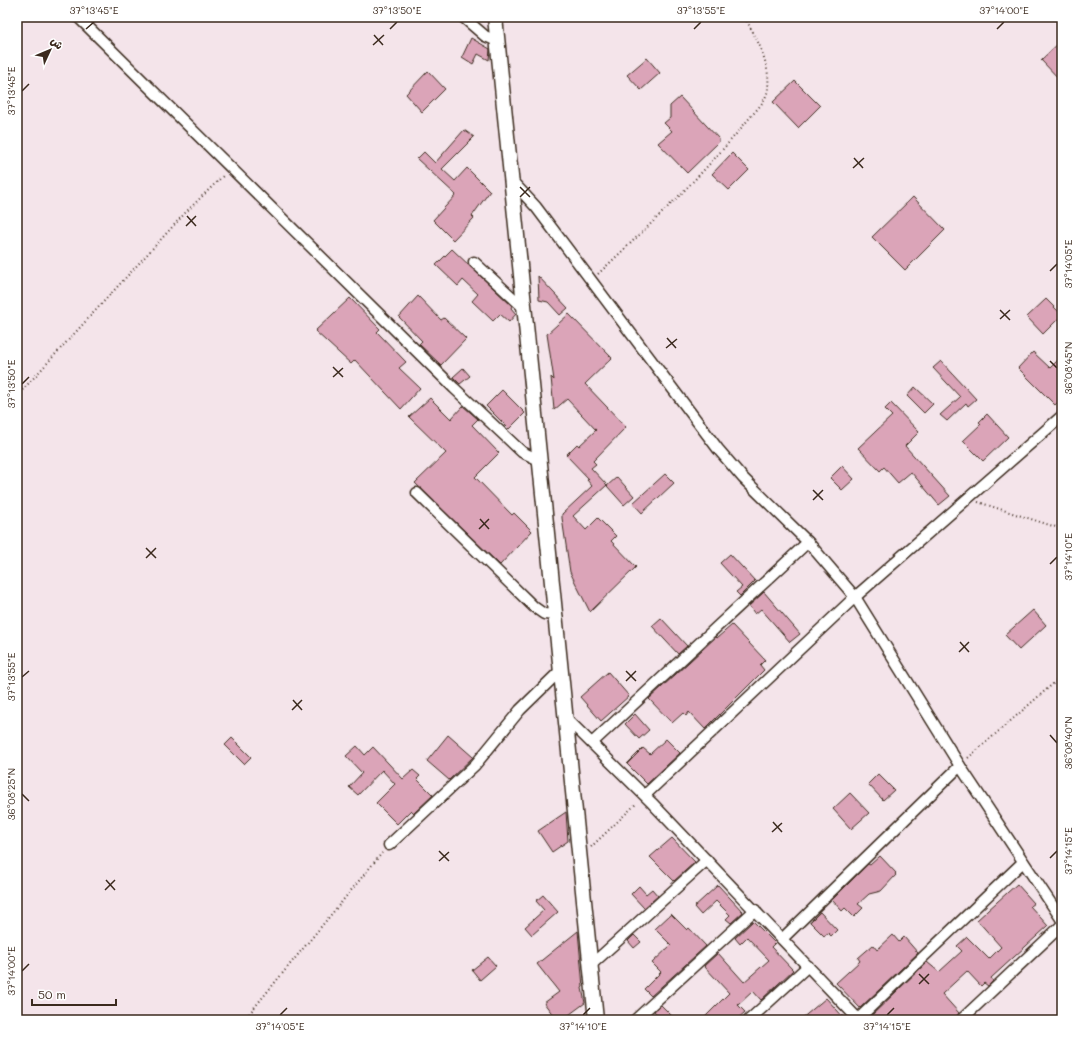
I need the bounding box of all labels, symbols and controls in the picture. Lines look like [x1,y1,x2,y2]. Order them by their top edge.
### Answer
text: 37°13'45"E [70,3,119,17]
text: 37°13'50"E [372,3,422,17]
text: 37°13'55"E [677,3,726,17]
text: 37°14'00"E [979,3,1029,17]
north arrow [30,30,70,70]
text: ش [48,33,67,52]
text: 37°13'45"E [4,66,18,115]
text: 37°14'05"E [1061,239,1075,289]
text: 36°08'45"N [1061,342,1075,394]
text: 37°13'50"E [4,359,18,409]
text: 37°14'10"E [1061,533,1075,581]
text: 37°13'55"E [4,652,18,701]
text: 36°08'40"N [1061,716,1075,770]
text: 36°08'25"N [4,768,18,820]
text: 37°14'15"E [1061,827,1075,875]
text: 37°14'00"E [4,946,18,996]
scale bar [32,981,116,1007]
text: 50 m [38,986,66,1002]
text: 37°14'05"E [255,1019,305,1033]
text: 37°14'10"E [559,1019,607,1033]
text: 37°14'15"E [863,1019,911,1033]

